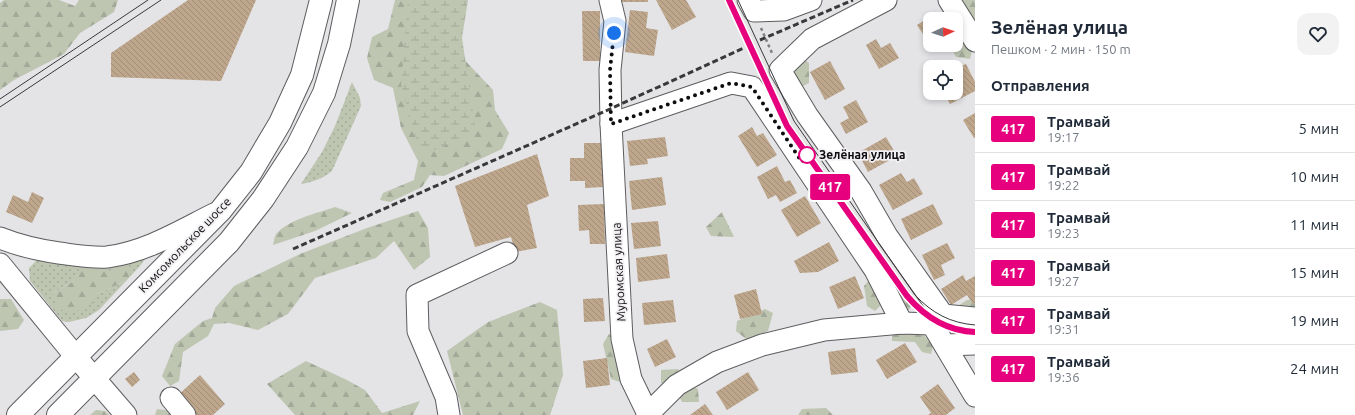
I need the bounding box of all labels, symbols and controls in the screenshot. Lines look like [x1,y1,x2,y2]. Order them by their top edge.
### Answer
north arrow [923,12,963,52]
map controls [923,12,963,100]
button: heart [1297,13,1339,55]
text: Зелёная улица [991,16,1128,38]
your location [604,23,624,43]
text: Пешком · 2 мин · 150 m [991,42,1131,56]
button: locate [923,60,963,100]
text: Отправления [991,77,1090,94]
text: Трамвай [1047,113,1110,130]
text: 5 мин [1299,120,1339,137]
text: 417 [1001,121,1025,137]
text: 19:17 [1047,130,1080,144]
marker: Зелёная улица [798,146,816,164]
place label: Зелёная улица [819,148,906,161]
text: Трамвай [1047,161,1110,178]
text: 10 мин [1290,168,1339,185]
text: 417 [1001,169,1025,185]
line badge: 417 [807,174,853,200]
text: 19:22 [1047,178,1080,192]
text: 417 [818,179,842,195]
street label: Комсомольское шоссе [136,194,233,295]
text: Трамвай [1047,209,1110,226]
text: 11 мин [1290,216,1339,233]
text: 417 [1001,217,1025,233]
street label: Муромская улица [609,222,628,322]
text: 19:23 [1047,226,1080,240]
text: Трамвай [1047,257,1110,274]
text: 15 мин [1290,264,1339,281]
text: 417 [1001,265,1025,281]
text: 19:27 [1047,274,1080,288]
text: Трамвай [1047,305,1110,322]
text: 19 мин [1290,312,1339,329]
text: 417 [1001,313,1025,329]
text: 19:31 [1047,322,1080,336]
text: Трамвай [1047,353,1110,370]
text: 24 мин [1290,360,1339,377]
text: 417 [1001,361,1025,377]
text: 19:36 [1047,370,1080,384]

